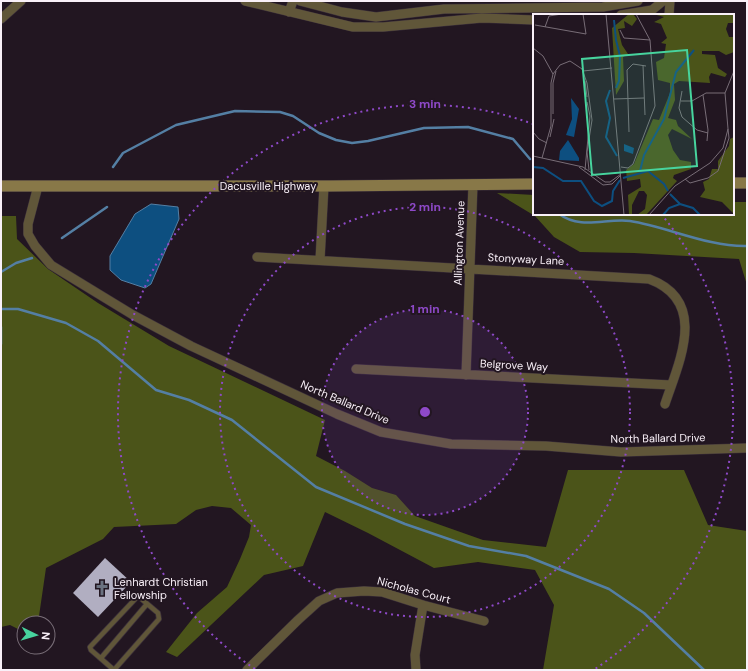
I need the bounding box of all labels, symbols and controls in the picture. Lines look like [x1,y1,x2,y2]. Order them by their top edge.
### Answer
inset map [533,14,734,215]
text: 3 min [409,96,441,112]
street label: Dacusville Highway [220,179,316,193]
text: 2 min [409,199,441,215]
street label: Allington Avenue [451,200,467,286]
street label: Stonyway Lane [487,250,565,268]
text: 1 min [410,301,440,317]
street label: Belgrove Way [480,356,548,374]
street label: North Ballard Drive [299,377,391,427]
centre of rings [418,405,432,419]
street label: North Ballard Drive [610,430,706,446]
street label: Nicholas Court [376,573,452,607]
place label: Lenhardt Christian Fellowship [114,575,208,602]
church icon: Lenhardt Christian Fellowship [93,579,111,597]
north arrow [16,615,56,655]
text: N [39,631,53,640]

